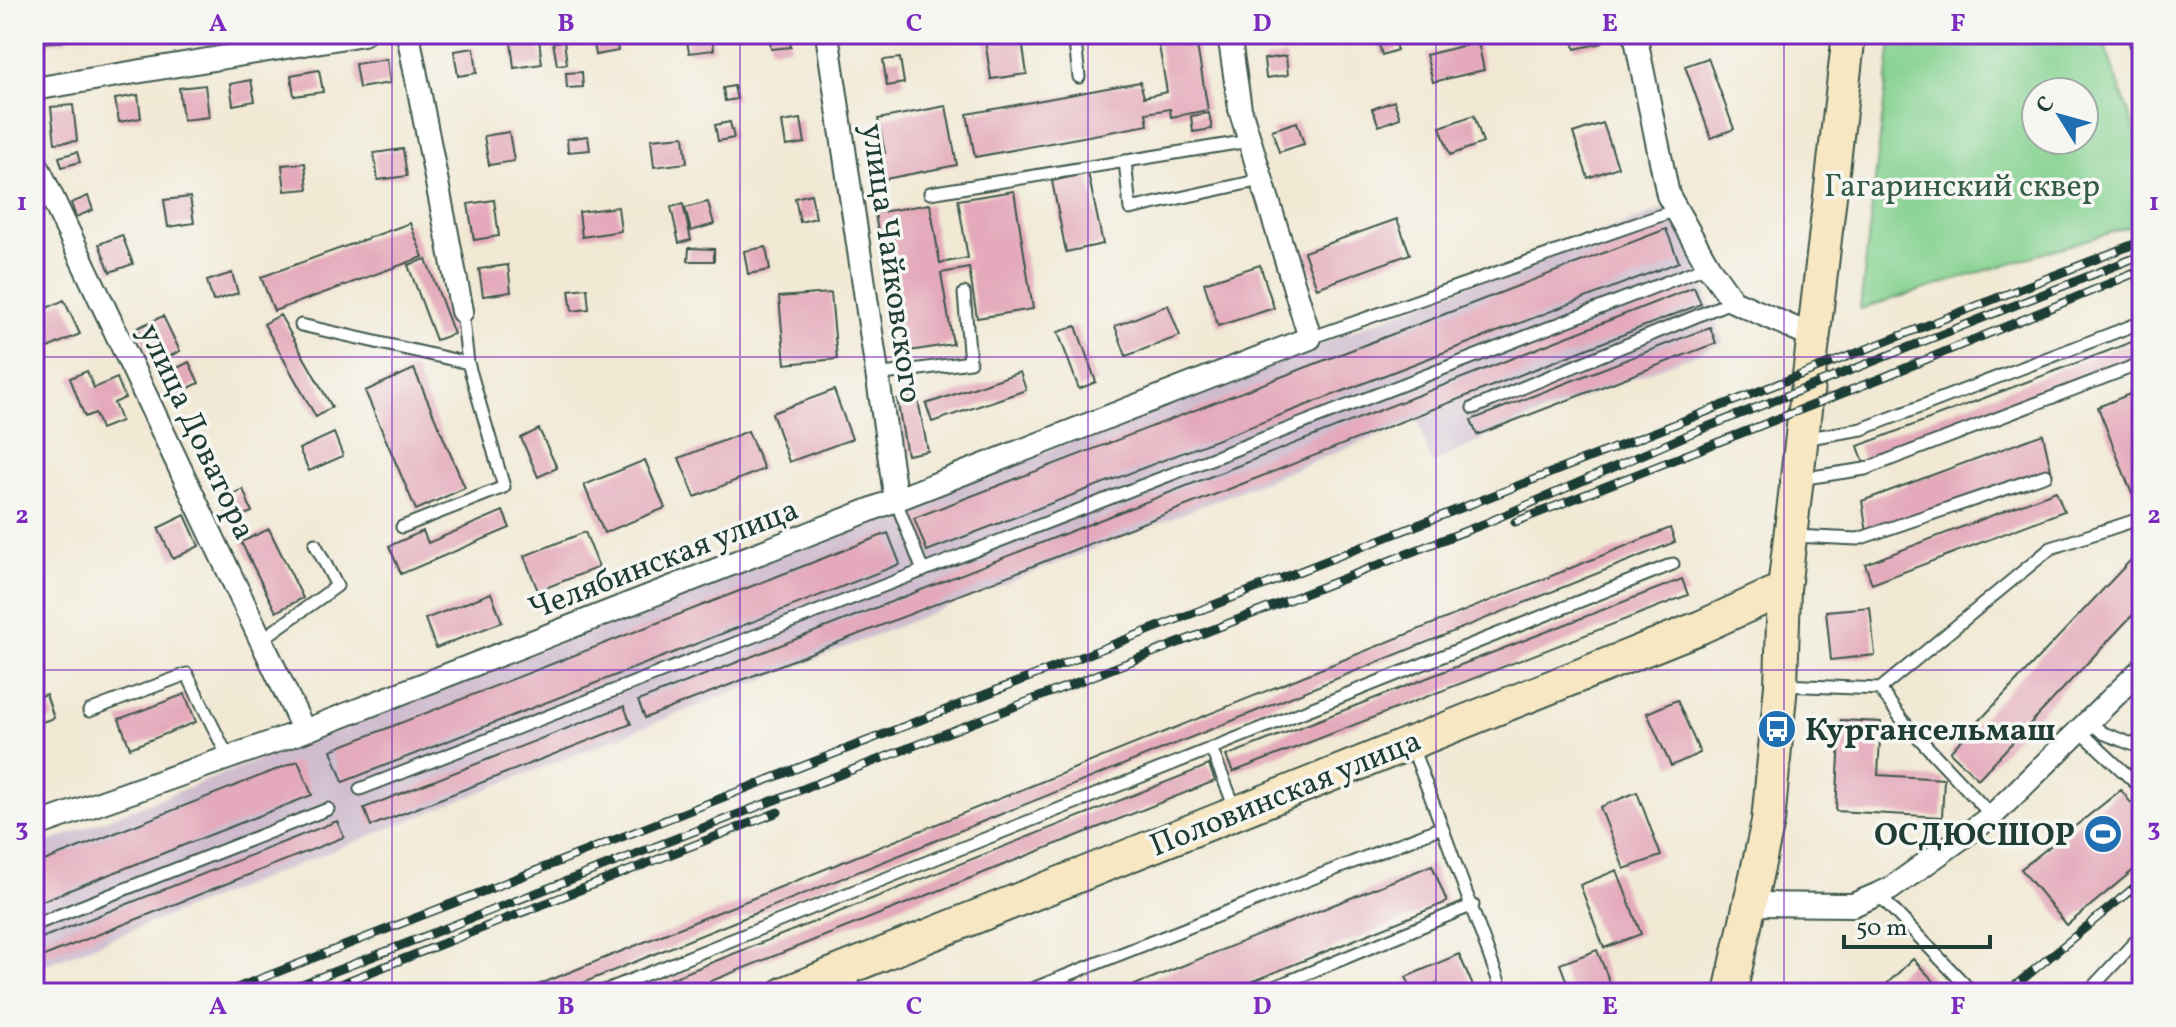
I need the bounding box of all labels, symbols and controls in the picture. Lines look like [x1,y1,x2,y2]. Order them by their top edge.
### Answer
text: A [209,6,228,42]
text: B [557,6,575,42]
text: C [906,6,922,42]
text: D [1252,6,1272,42]
text: E [1602,6,1618,42]
text: F [1950,6,1966,42]
north arrow [2020,76,2100,156]
text: С [2029,90,2063,120]
street label: улица Чайковского [849,121,931,406]
park label: Гагаринский сквер [1824,166,2100,210]
text: 1 [17,185,27,221]
text: 1 [2149,185,2159,221]
street label: улица Доватора [126,317,265,547]
street label: Челябинская улица [523,489,806,633]
text: 2 [15,498,29,534]
text: 2 [2147,498,2161,534]
bus stop icon: Кургансельмаш [1756,708,1798,750]
place label: Кургансельмаш [1805,710,2056,754]
street label: Половинская улица [1144,720,1428,869]
text: 3 [15,811,29,847]
text: 3 [2147,811,2161,847]
sports icon: ОСДЮСШОР [2082,813,2124,855]
place label: ОСДЮСШОР [1874,815,2075,859]
scale bar [1844,899,1990,949]
text: 50 m [1856,912,1908,946]
text: A [209,989,228,1025]
text: B [557,989,575,1025]
text: C [906,989,922,1025]
text: D [1252,989,1272,1025]
text: E [1602,989,1618,1025]
text: F [1950,989,1966,1025]

